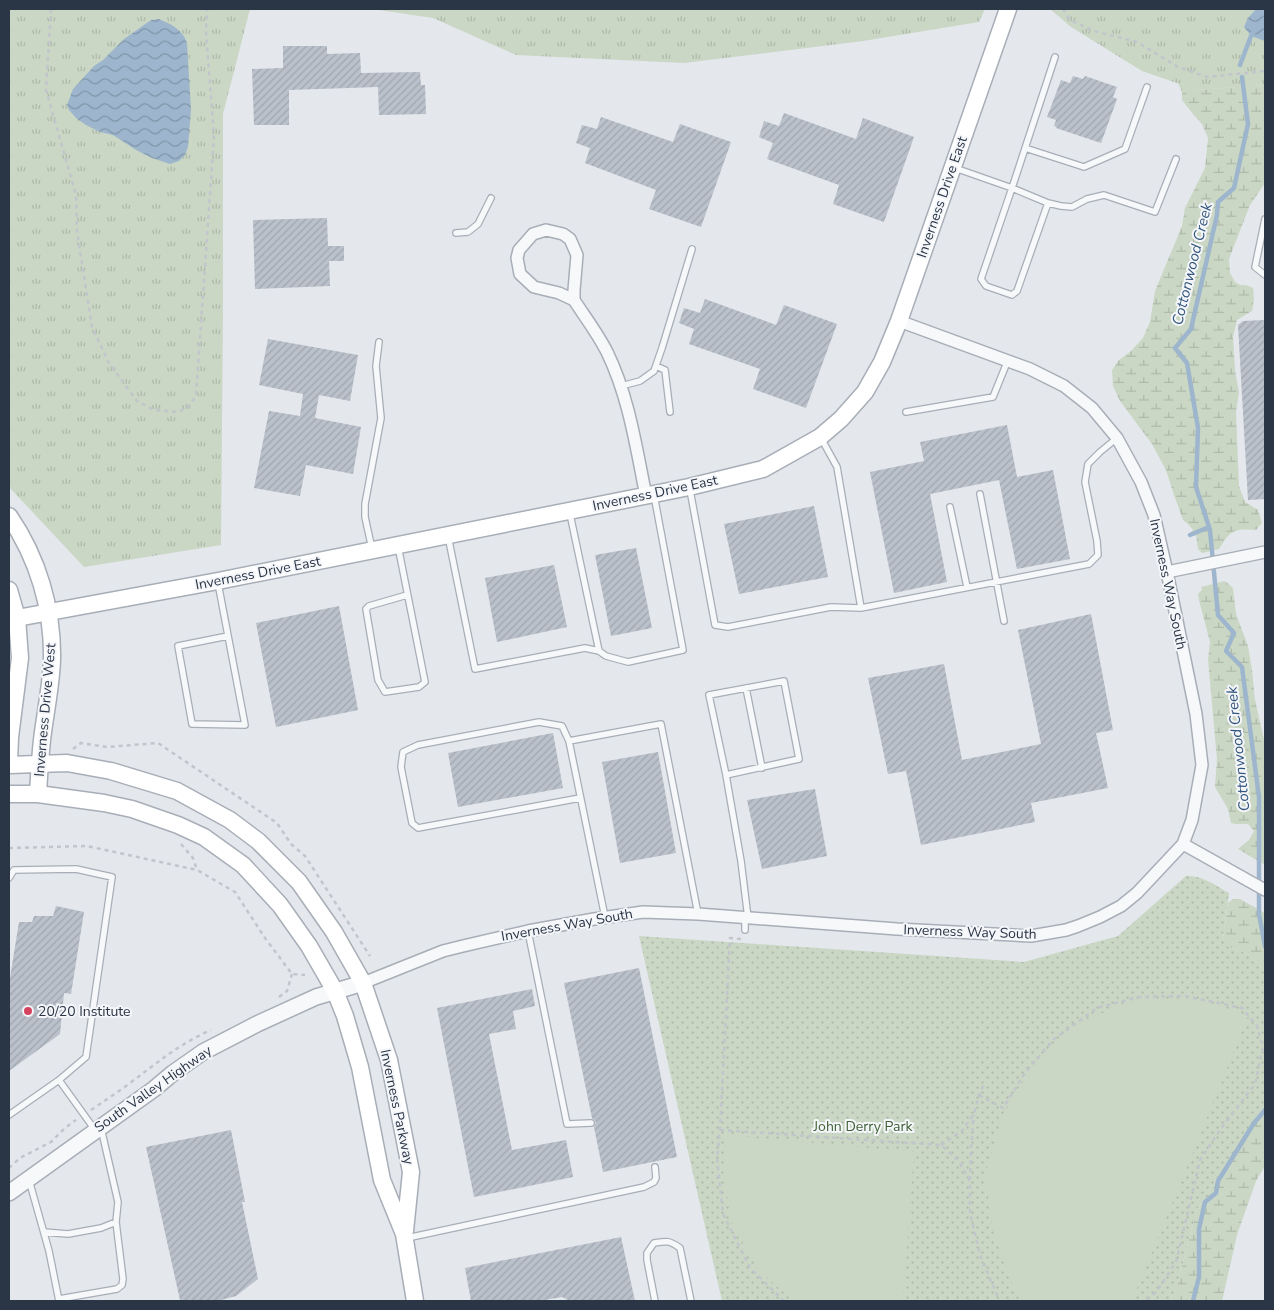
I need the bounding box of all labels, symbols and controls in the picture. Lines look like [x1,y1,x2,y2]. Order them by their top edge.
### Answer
street label: Inverness Drive East [912,134,972,260]
water label: Cottonwood Creek [1167,200,1217,327]
street label: Inverness Drive East [591,470,719,516]
street label: Inverness Way South [1145,517,1191,651]
street label: Inverness Drive East [194,552,322,594]
street label: Inverness Drive West [30,642,60,778]
water label: Cottonwood Creek [1221,685,1255,812]
street label: Inverness Way South [500,904,634,946]
street label: Inverness Way South [903,920,1037,944]
place label: 20/20 Institute [38,1002,131,1021]
marker: 20/20 Institute [22,1005,34,1017]
street label: South Valley Highway [90,1041,216,1137]
street label: Inverness Parkway [376,1048,419,1167]
park label: John Derry Park [813,1117,913,1136]

